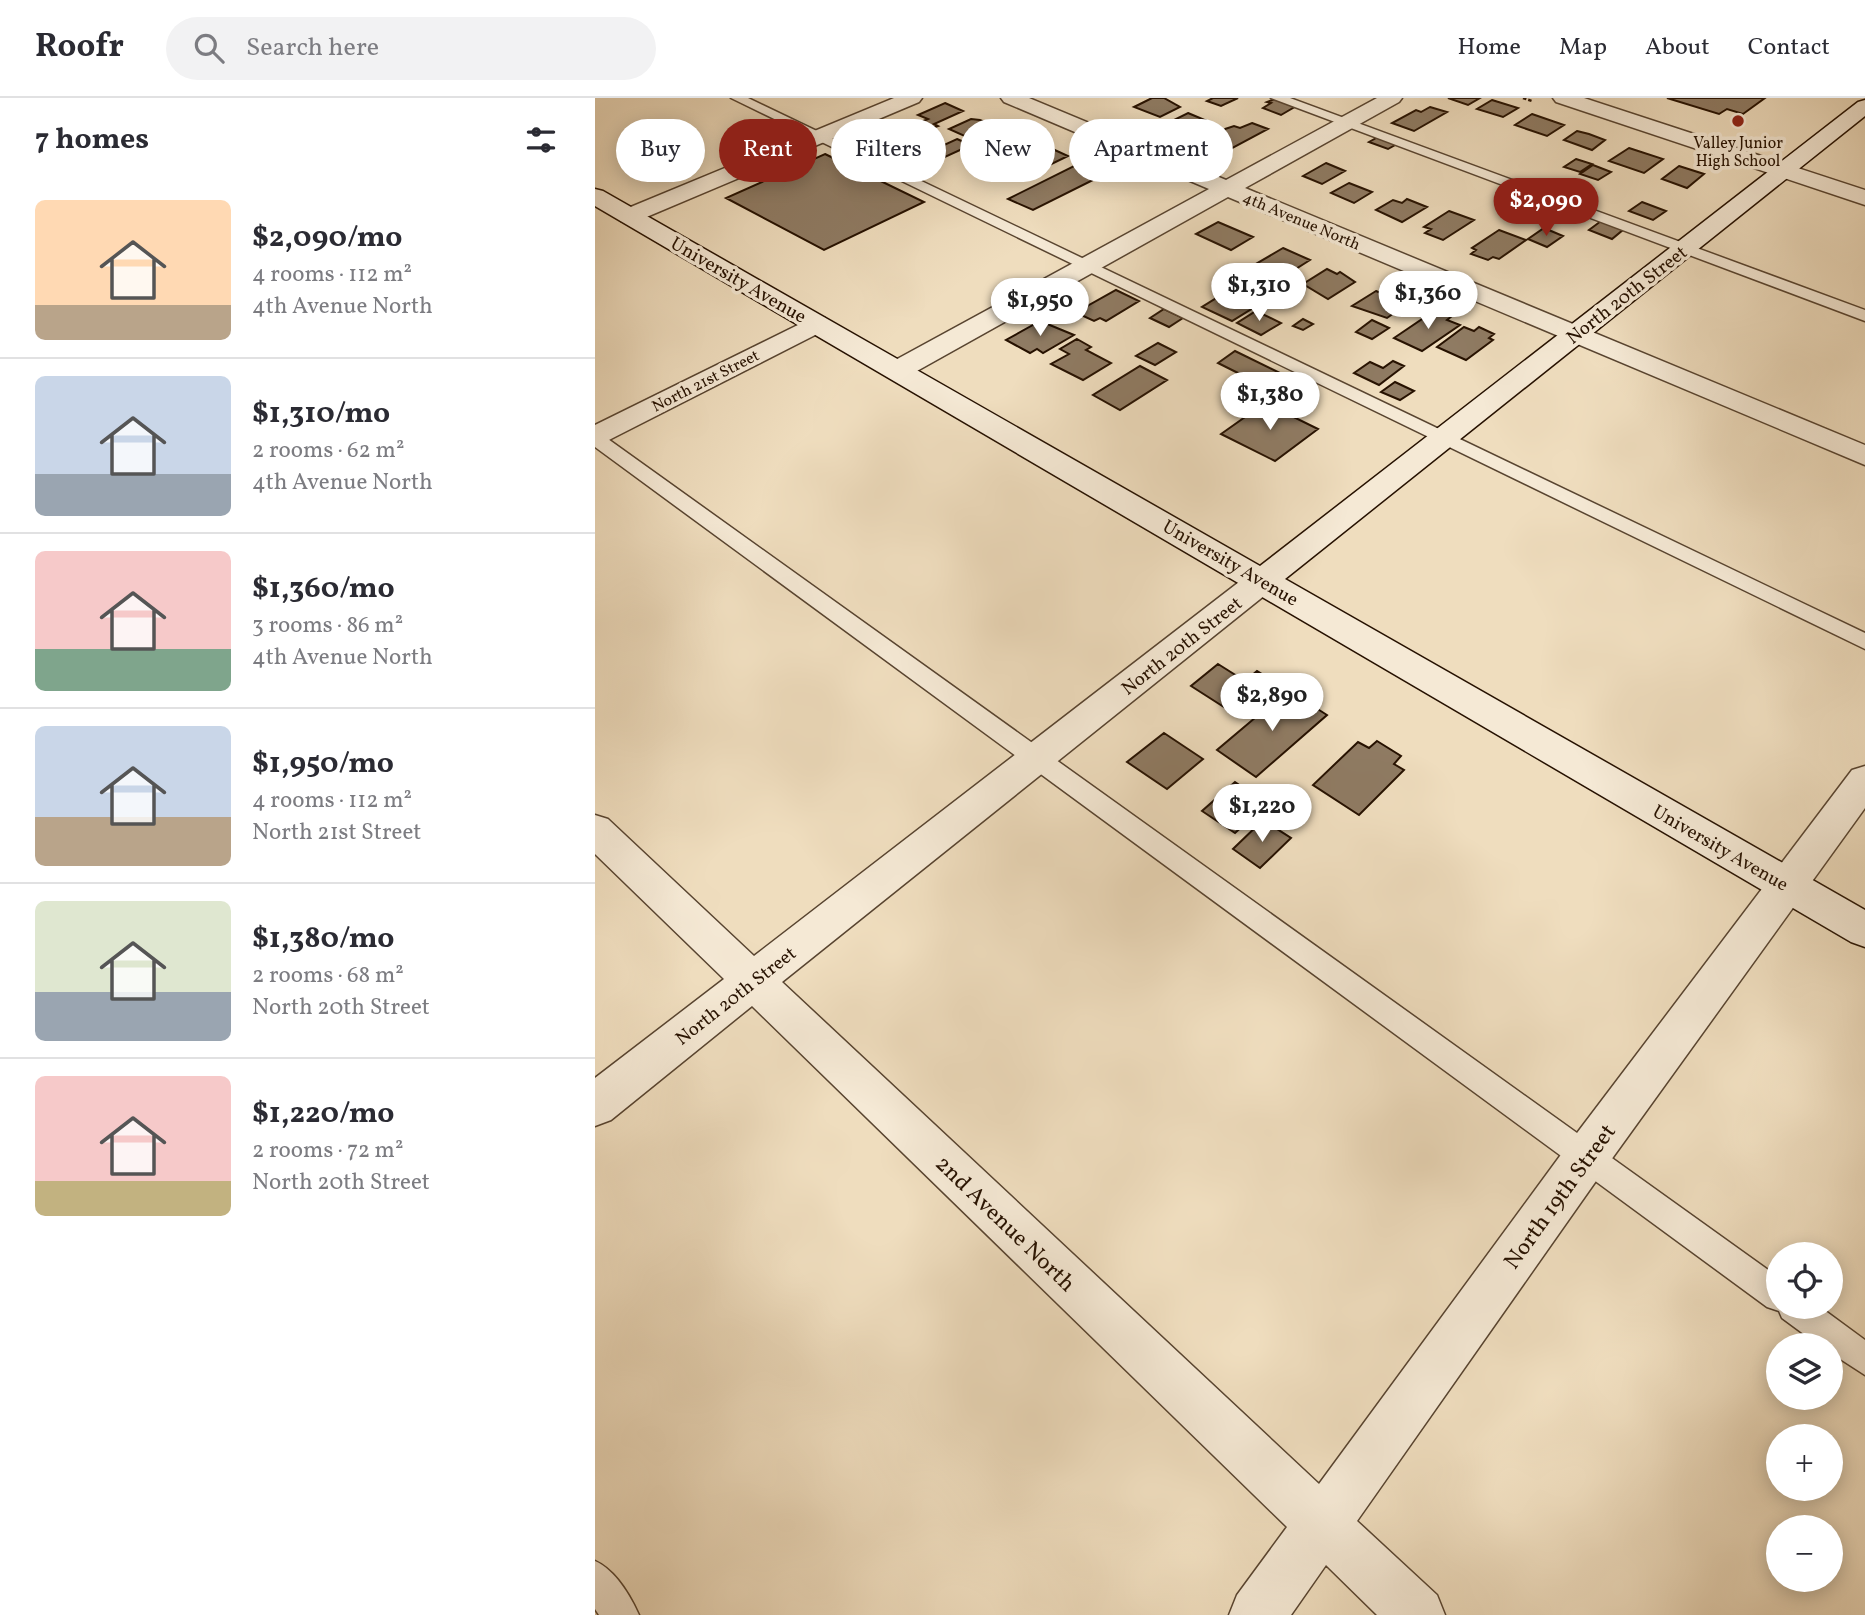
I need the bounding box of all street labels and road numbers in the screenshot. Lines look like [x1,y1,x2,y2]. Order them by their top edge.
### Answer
street label: 4th Avenue North [1239,187,1363,257]
street label: University Avenue [665,231,811,330]
street label: North 20th Street [1561,240,1693,351]
street label: North 21st Street [648,345,764,418]
street label: University Avenue [1157,514,1303,613]
street label: North 20th Street [1116,591,1248,702]
street label: University Avenue [1647,799,1793,898]
street label: North 20th Street [670,941,802,1052]
street label: North 19th Street [1497,1118,1624,1277]
street label: 2nd Avenue North [927,1149,1082,1300]

